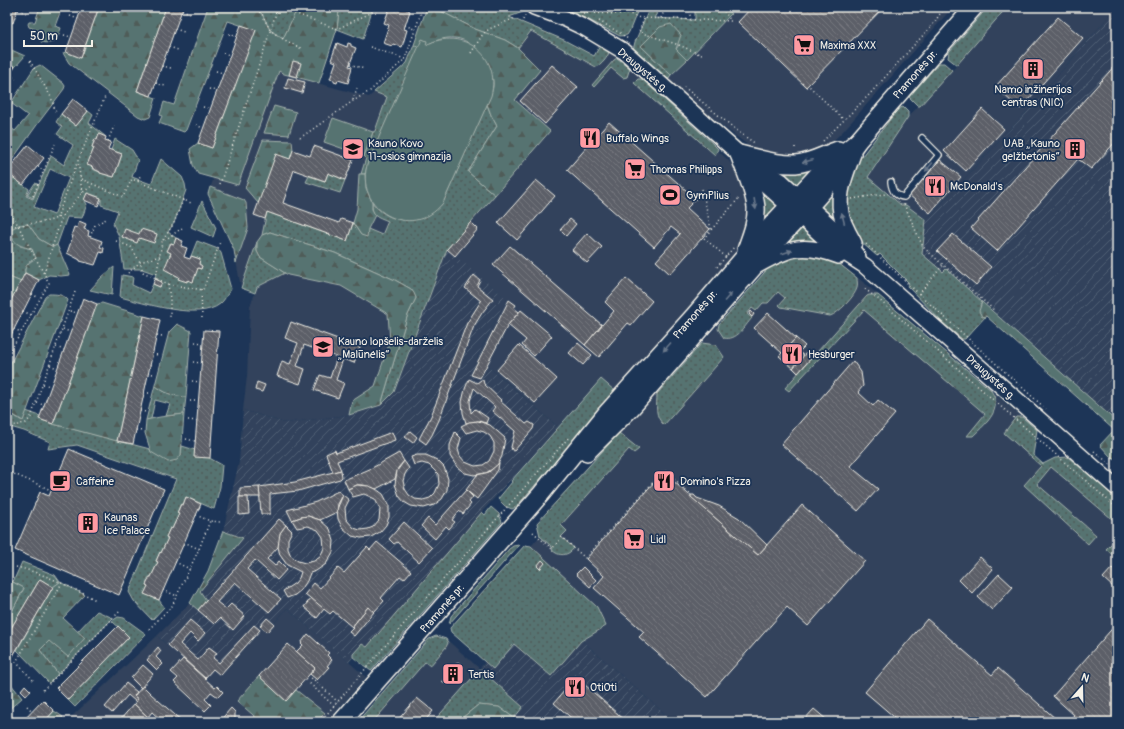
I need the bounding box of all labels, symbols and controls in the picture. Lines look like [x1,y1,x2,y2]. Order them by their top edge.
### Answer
scale bar [24,22,92,48]
text: 50 m [30,29,58,44]
supermarket icon: Maxima XXX [791,32,817,58]
place label: Maxima XXX [820,39,876,52]
street label: Draugystės g. [615,45,671,95]
street label: Pramonės pr. [891,47,940,102]
building icon: Namo inžinerijos centras (NIC) [1020,56,1046,82]
place label: Namo inžinerijos centras (NIC) [994,83,1072,109]
restaurant icon: Buffalo Wings [577,125,603,151]
place label: Buffalo Wings [606,132,669,145]
school or university icon: Kauno Kovo 11-osios gimnazija [340,136,366,162]
building icon: UAB „Kauno gelžbetonis“ [1062,136,1088,162]
place label: Kauno Kovo 11-osios gimnazija [368,137,451,163]
place label: UAB „Kauno gelžbetonis“ [1002,137,1060,163]
supermarket icon: Thomas Philipps [622,156,648,182]
one-way arrow [802,158,814,164]
one-way arrow [925,161,934,172]
place label: Thomas Philipps [650,163,722,176]
restaurant icon: McDonald's [922,173,948,199]
place label: McDonald's [950,180,1003,193]
sports icon: GymPlius [657,182,683,208]
place label: GymPlius [686,189,729,202]
one-way arrow [752,198,758,210]
one-way arrow [840,211,846,224]
one-way arrow [781,248,793,254]
street label: Pramonės pr. [671,287,720,342]
one-way arrow [723,292,732,302]
school or university icon: Kauno lopšelis-darželis „Malūnėlis“ [310,334,336,360]
place label: Kauno lopšelis-darželis „Malūnėlis“ [338,335,443,361]
one-way arrow [662,341,671,352]
restaurant icon: Hesburger [779,341,805,367]
place label: Hesburger [808,348,855,361]
street label: Draugystės g. [963,352,1018,403]
cafe icon: Caffeine [47,468,73,494]
restaurant icon: Domino's Pizza [651,468,677,494]
place label: Caffeine [76,475,115,488]
place label: Domino's Pizza [680,475,751,488]
building icon: Kaunas Ice Palace [75,510,101,536]
place label: Kaunas Ice Palace [104,511,151,537]
supermarket icon: Lidl [621,526,647,552]
place label: Lidl [650,533,666,546]
street label: Pramonės pr. [418,581,467,636]
building icon: Tertis [440,661,466,687]
north arrow [1062,667,1102,707]
place label: Tertis [468,668,494,681]
text: N [1080,671,1091,686]
restaurant icon: OtiOti [562,674,588,700]
place label: OtiOti [590,681,617,694]

